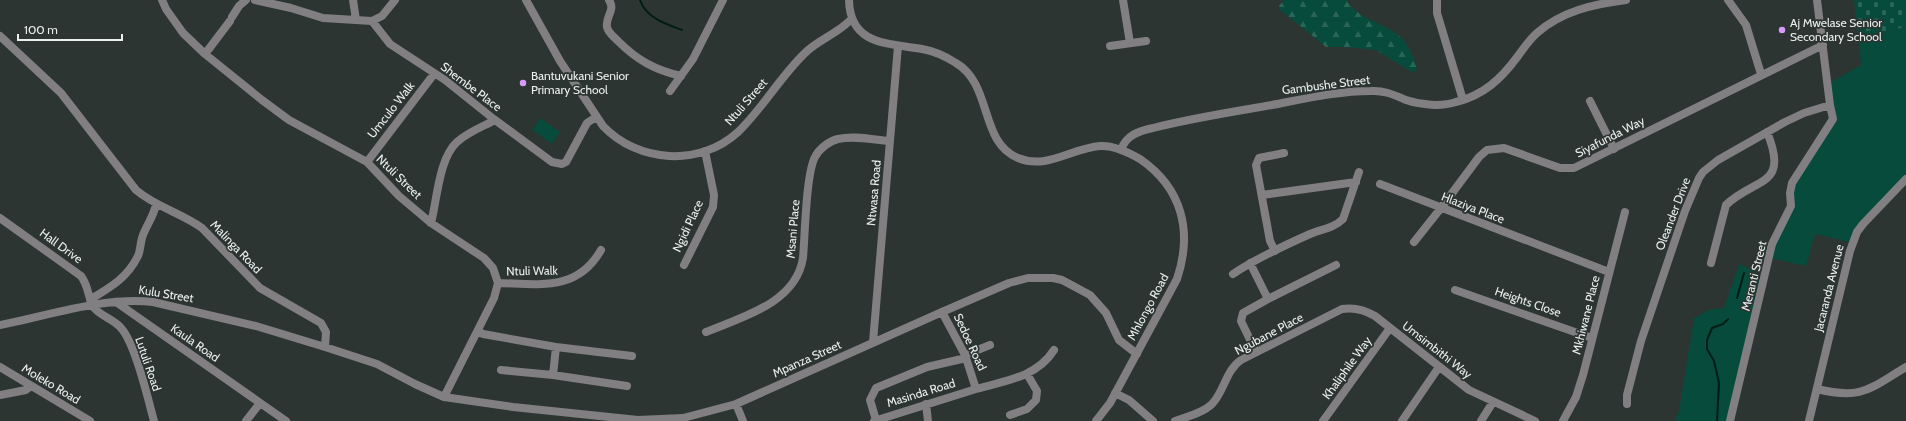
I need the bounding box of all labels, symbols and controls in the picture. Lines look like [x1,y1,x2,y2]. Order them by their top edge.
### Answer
place label: Aj Mwelase Senior Secondary School [1790,15,1882,44]
scale bar [18,16,122,42]
text: 100 m [24,22,58,37]
marker: Aj Mwelase Senior Secondary School [1777,25,1787,35]
street label: Shembe Place [438,59,505,114]
place label: Bantuvukani Senior Primary School [531,68,629,97]
street label: Gambushe Street [1281,72,1371,97]
street label: Ntuli Street [721,75,770,128]
street label: Umculo Walk [364,78,418,141]
marker: Bantuvukani Senior Primary School [518,78,528,88]
street label: Siyafunda Way [1573,113,1647,160]
street label: Ntuli Street [373,151,425,202]
street label: Ntwasa Road [863,159,884,227]
street label: Oleander Drive [1652,175,1693,252]
street label: Hlaziya Place [1439,189,1507,226]
street label: Ngidi Place [669,197,706,254]
street label: Msani Place [782,199,803,259]
street label: Malinga Road [207,217,265,276]
street label: Hall Drive [37,225,86,266]
street label: Meranti Street [1738,239,1769,313]
street label: Jacaranda Avenue [1810,243,1847,334]
street label: Ntuli Walk [506,263,559,278]
street label: Mhlongo Road [1124,271,1171,343]
street label: Mkhiwane Place [1568,274,1603,356]
street label: Kulu Street [138,282,195,305]
street label: Heights Close [1493,283,1563,320]
street label: Ngubane Place [1232,309,1306,358]
street label: Sedoe Road [951,311,990,373]
street label: Umsimbithi Way [1399,318,1475,382]
street label: Kaula Road [168,320,223,365]
street label: Khaliphile Way [1319,333,1374,402]
street label: Lutuli Road [132,335,165,393]
street label: Mpanza Street [770,337,844,380]
street label: Moleko Road [19,360,83,407]
street label: Masinda Road [885,375,957,410]

